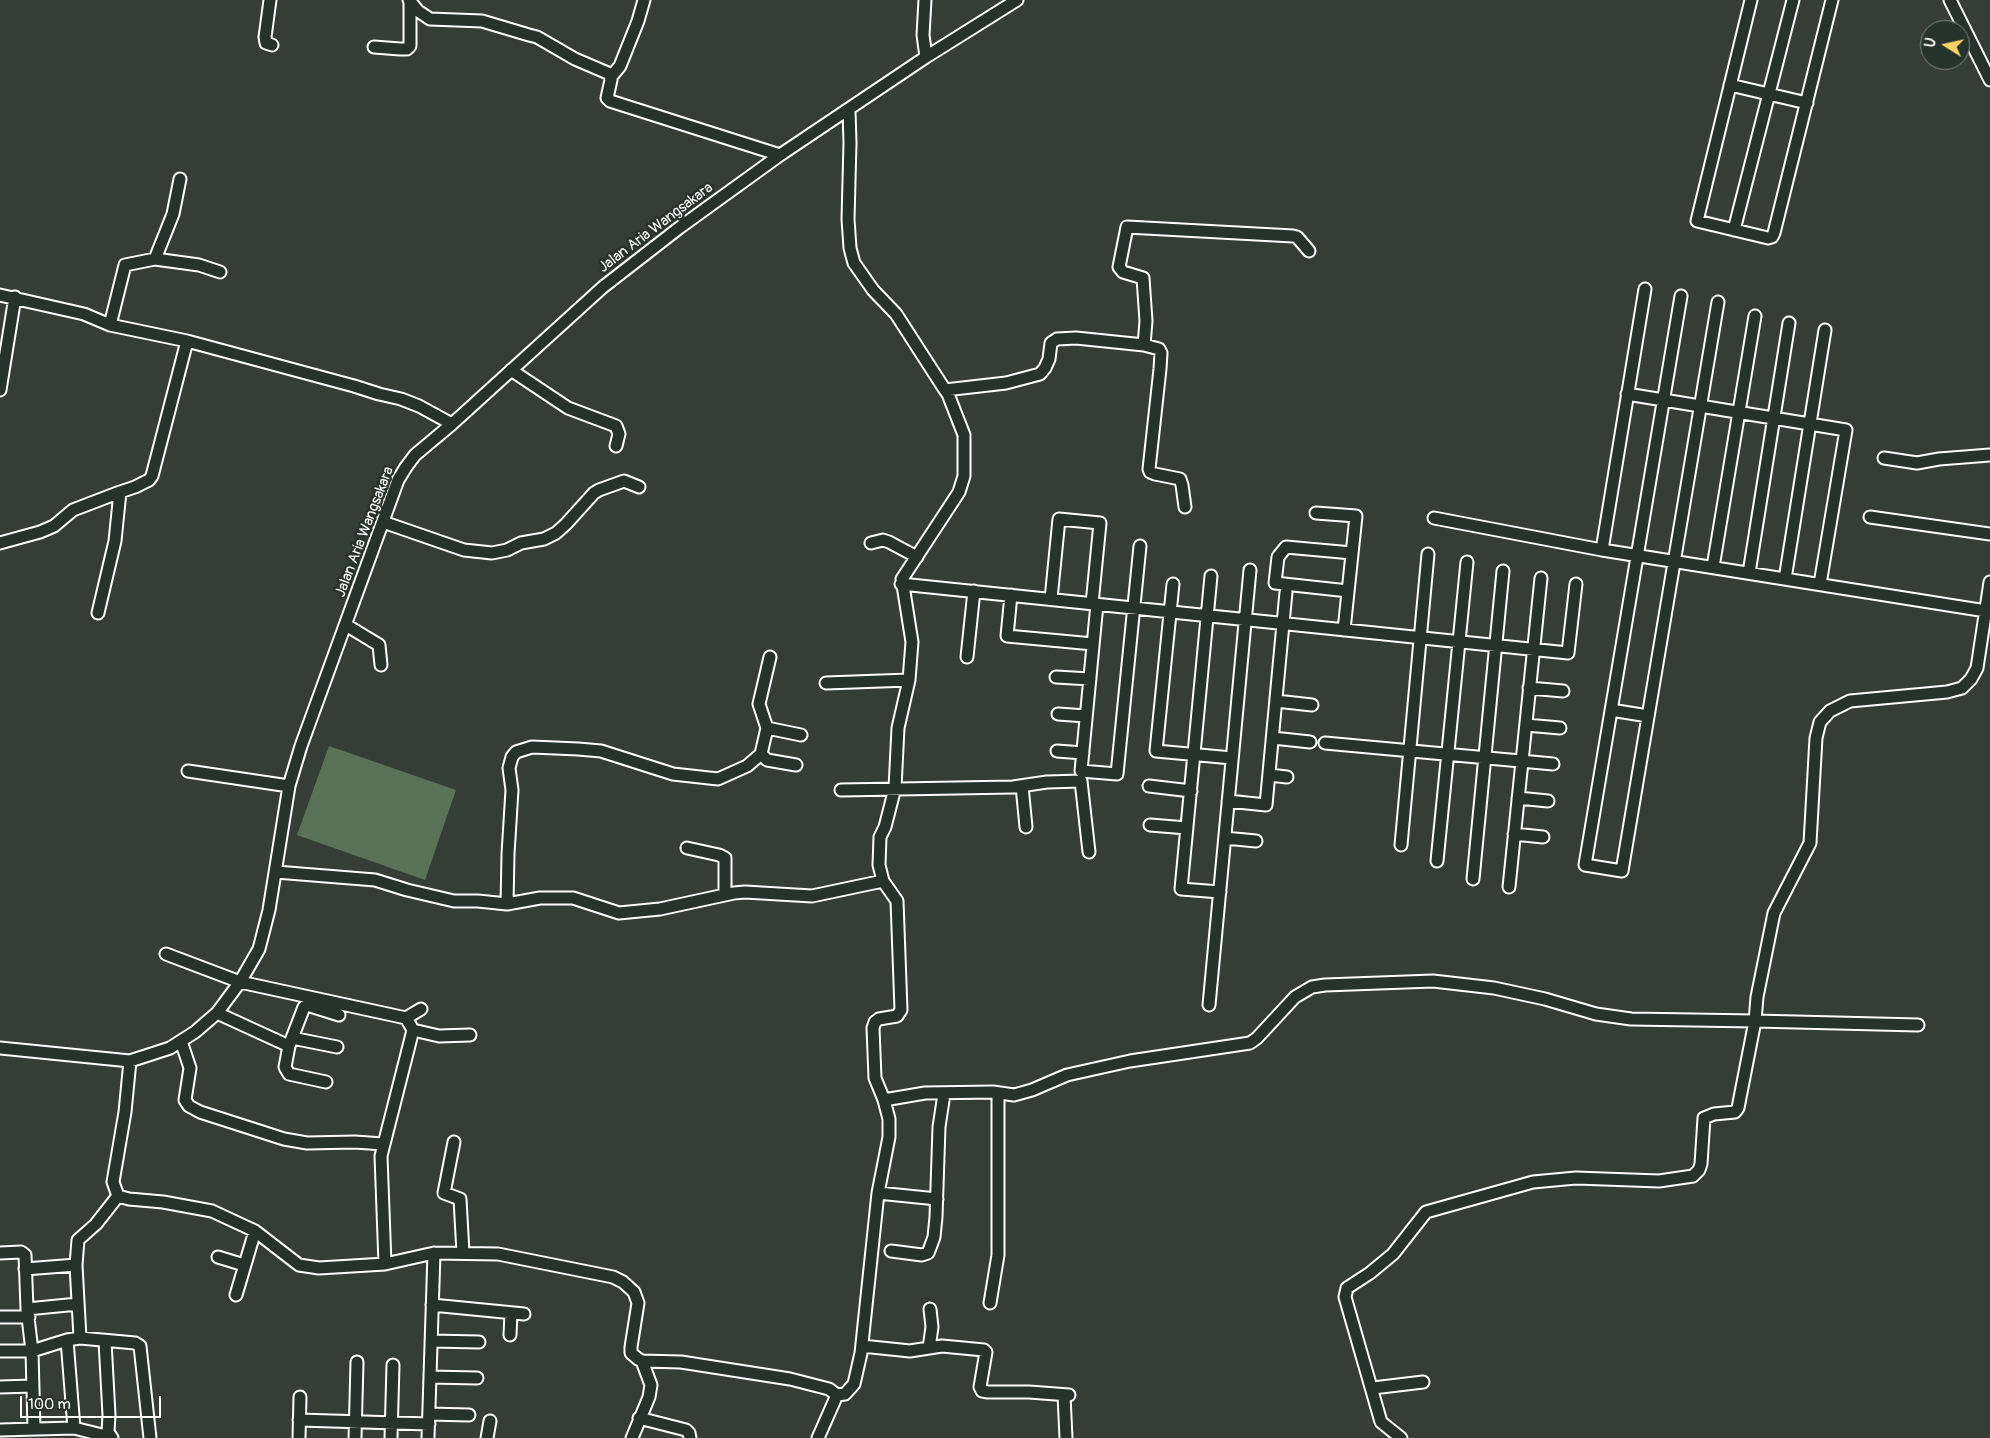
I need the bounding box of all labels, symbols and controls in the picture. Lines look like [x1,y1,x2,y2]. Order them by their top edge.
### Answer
north arrow [1920,20,1970,70]
text: U [1922,36,1940,49]
street label: Jalan Aria Wangsakara [595,179,717,277]
street label: Jalan Aria Wangsakara [332,464,398,600]
scale bar [22,1386,164,1418]
text: 100 m [28,1395,71,1414]

